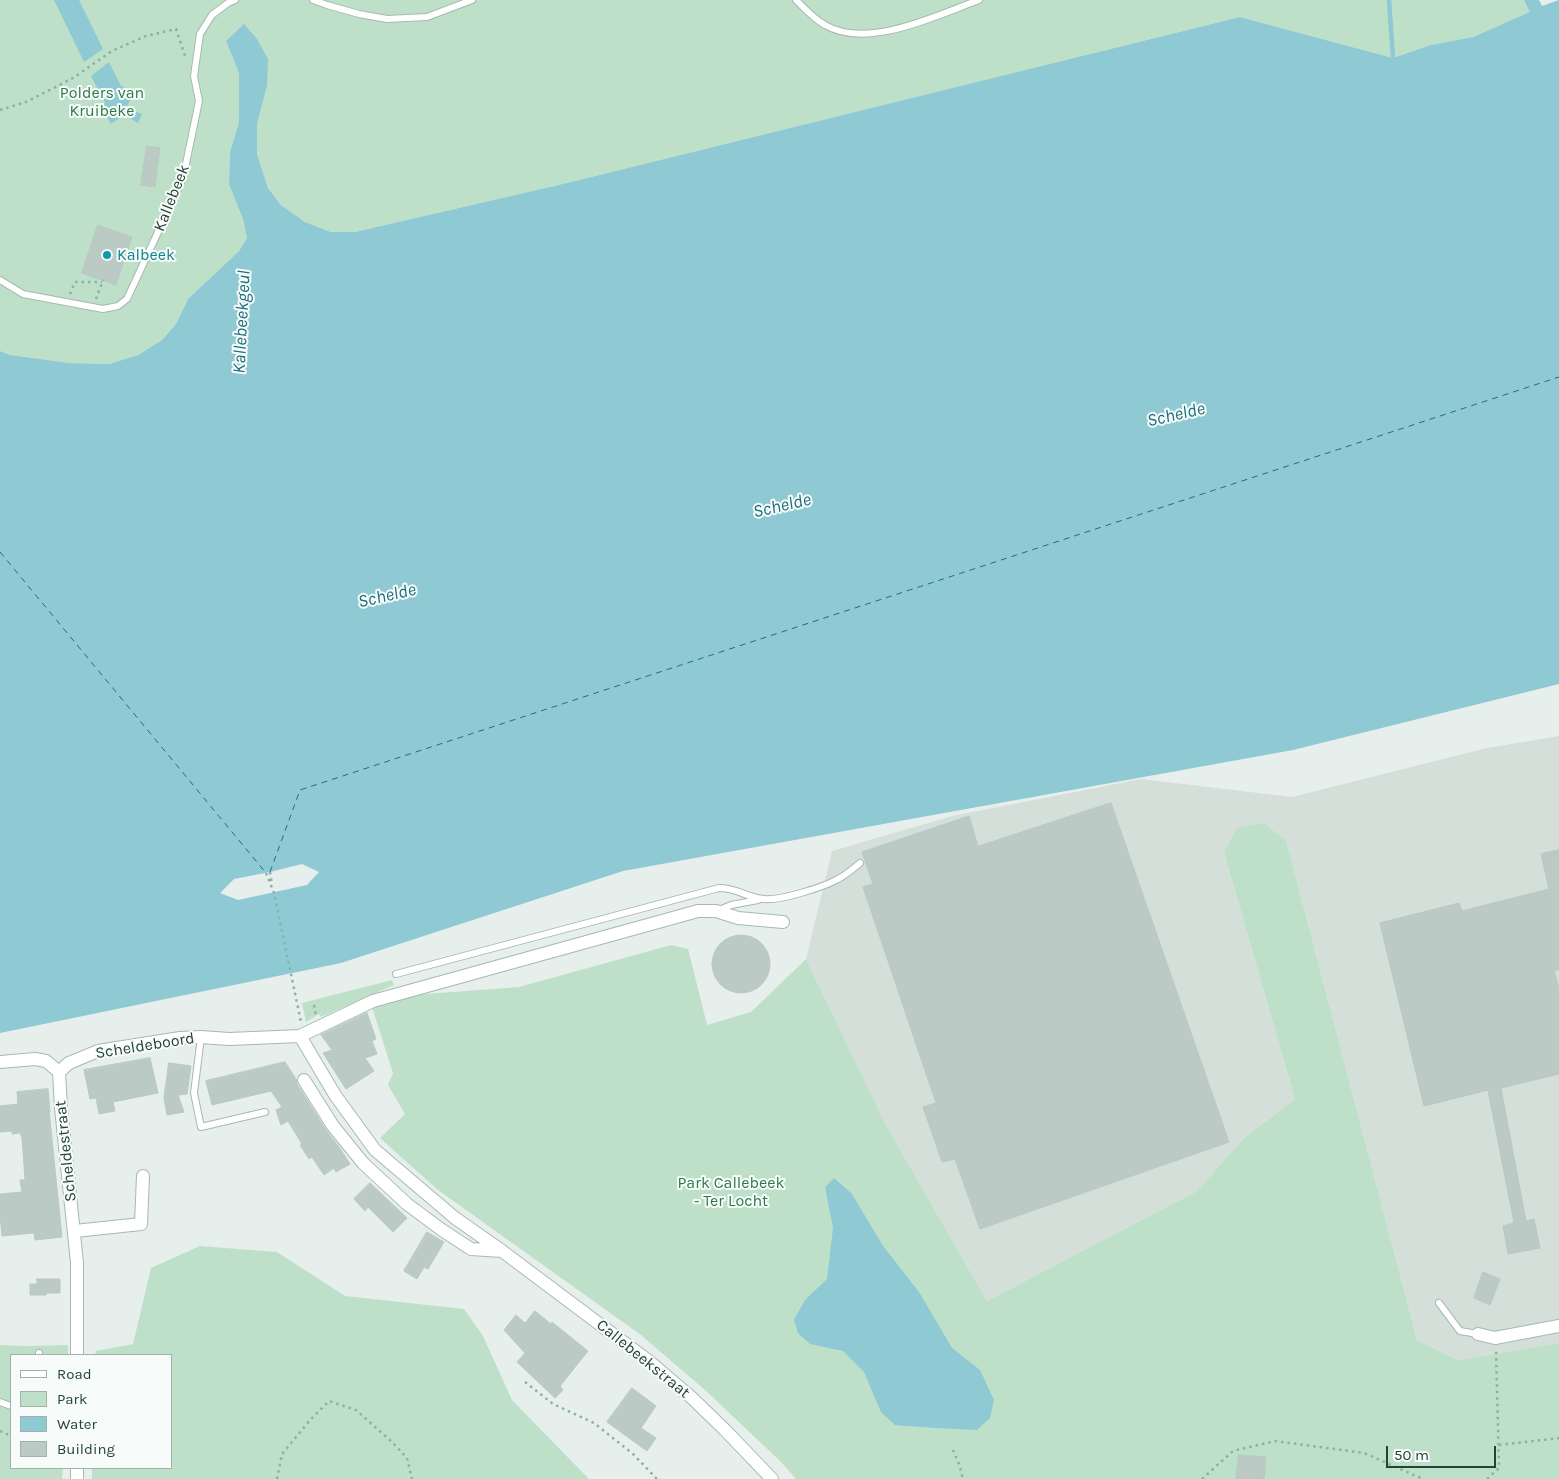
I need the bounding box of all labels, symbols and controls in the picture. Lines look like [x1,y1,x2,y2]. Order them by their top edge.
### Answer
park label: Polders van Kruibeke [60,83,144,121]
street label: Kallebeek [150,162,194,234]
place label: Kalbeek [117,245,175,265]
marker: Kalbeek [101,249,113,261]
water label: Kallebeekgeul [229,270,255,374]
water label: Schelde [1145,398,1207,432]
water label: Schelde [751,489,813,523]
water label: Schelde [356,579,418,613]
street label: Scheldeboord [94,1029,196,1063]
street label: Scheldestraat [51,1099,81,1203]
park label: Park Callebeek - Ter Locht [678,1173,784,1211]
street label: Callebeekstraat [592,1315,694,1403]
legend [10,1354,172,1469]
text: Road [57,1365,92,1383]
text: Park [57,1390,87,1408]
text: Water [57,1415,97,1433]
scale bar [1389,1436,1499,1468]
text: Building [57,1440,115,1458]
text: 50 m [1394,1446,1429,1464]

